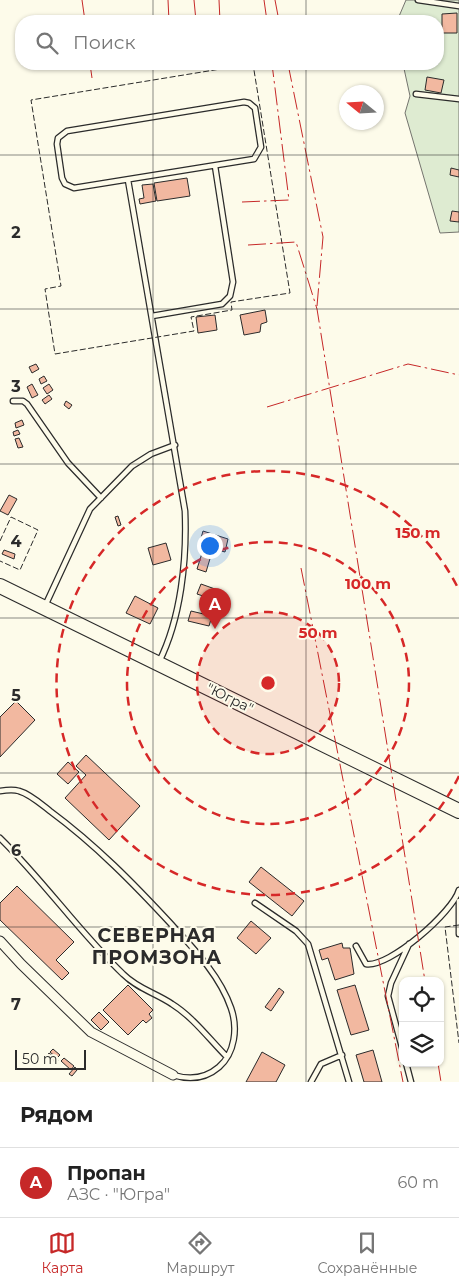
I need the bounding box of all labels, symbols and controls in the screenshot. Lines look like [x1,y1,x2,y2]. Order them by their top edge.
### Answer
search box [15,15,444,70]
icon: search [33,29,61,57]
text: Поиск [73,31,136,54]
north arrow [339,85,384,130]
text: 2 [11,223,21,242]
text: 3 [10,377,21,396]
text: 150 m [396,523,440,542]
text: 4 [10,532,22,551]
your location [197,533,223,559]
text: 100 m [345,574,391,593]
pin: A [199,588,231,629]
text: 50 m [298,623,338,642]
centre of rings [259,674,277,692]
street label: "Югра" [204,679,256,717]
text: 5 [11,686,21,705]
text: 6 [11,841,21,860]
district label: СЕВЕРНАЯ ПРОМЗОНА [92,924,222,969]
map controls [399,977,444,1067]
button: locate [399,977,444,1022]
text: 7 [11,995,21,1014]
button: layers [399,1022,444,1067]
scale bar [15,1047,86,1070]
text: 50 m [22,1050,58,1068]
text: Рядом [20,1102,93,1127]
text: Пропан [67,1162,146,1185]
text: A [30,1173,42,1192]
text: 60 m [397,1173,439,1192]
text: АЗС · "Югра" [67,1185,170,1204]
tab: Карта [41,1229,83,1277]
tab: Маршрут [166,1229,234,1277]
tab: Сохранённые [317,1229,417,1277]

